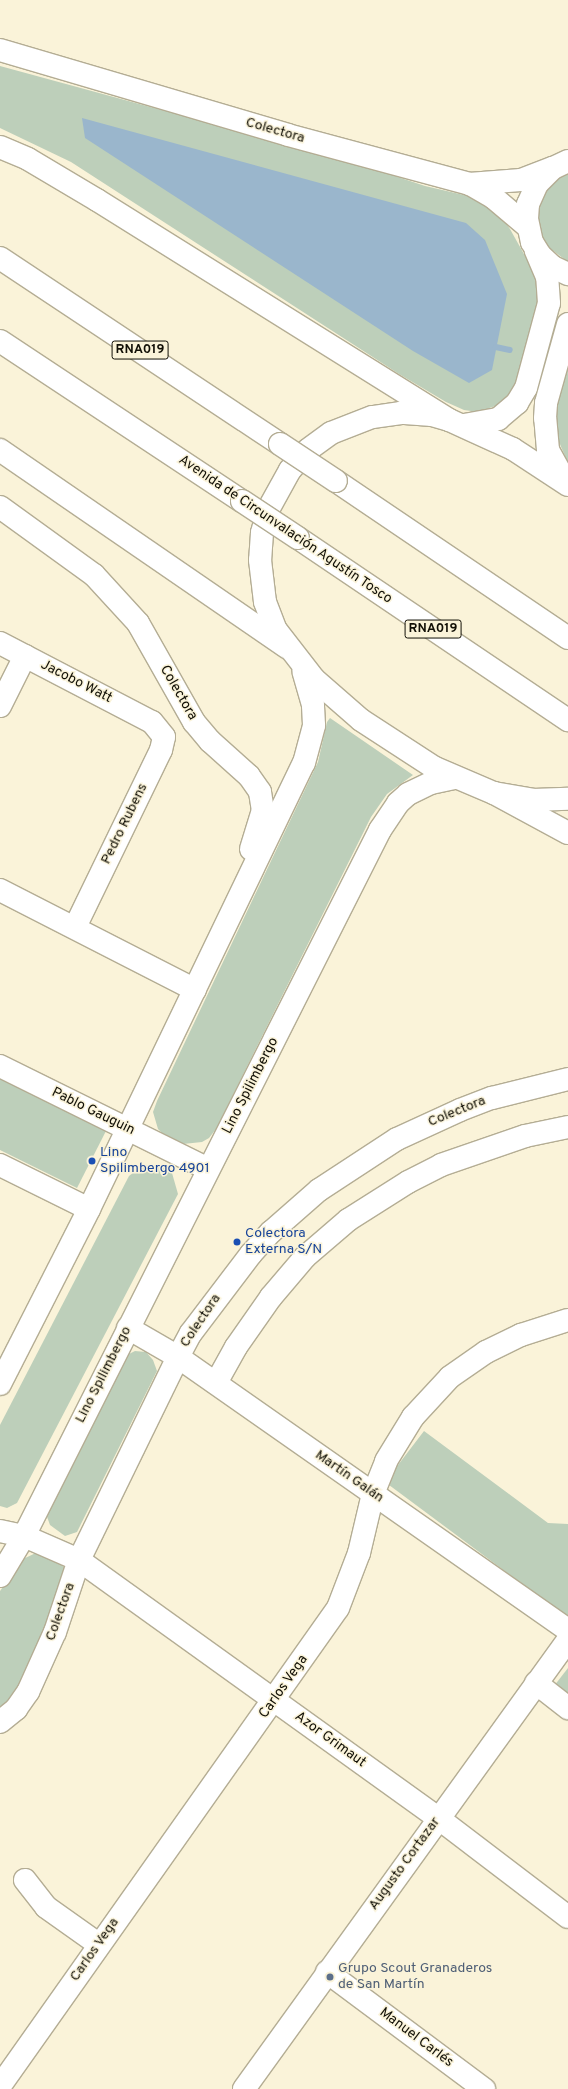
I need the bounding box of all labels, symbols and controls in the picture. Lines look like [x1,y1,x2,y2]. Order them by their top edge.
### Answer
street label: Colectora [244,115,306,147]
road number: RNA019 [111,339,169,361]
street label: Avenida de Circunvalación Agustín Tosco [175,452,395,608]
road number: RNA019 [404,618,462,640]
street label: Jacobo Watt [37,657,115,707]
street label: Colectora [156,663,200,723]
street label: Pedro Rubens [98,781,152,867]
street label: Lino Spilimbergo [219,1035,283,1137]
street label: Pablo Gauguin [49,1085,137,1139]
street label: Colectora [426,1093,488,1131]
place label: Lino Spilimbergo 4901 [100,1145,210,1178]
marker: Lino Spilimbergo 4901 [87,1156,97,1166]
place label: Colectora Externa S/N [245,1226,322,1258]
marker: Colectora Externa S/N [232,1237,242,1247]
street label: Colectora [177,1291,225,1351]
street label: Lino Spilimbergo [72,1324,136,1426]
street label: Martín Galán [311,1447,387,1507]
street label: Colectora [43,1581,79,1643]
street label: Carlos Vega [256,1652,312,1722]
street label: Azor Grimaut [291,1709,369,1771]
street label: Augusto Cortazar [366,1814,444,1914]
street label: Carlos Vega [67,1915,123,1985]
place label: Grupo Scout Granaderos de San Martín [338,1961,492,1994]
marker: Grupo Scout Granaderos de San Martín [325,1972,335,1982]
street label: Manuel Carlés [376,2005,456,2071]

